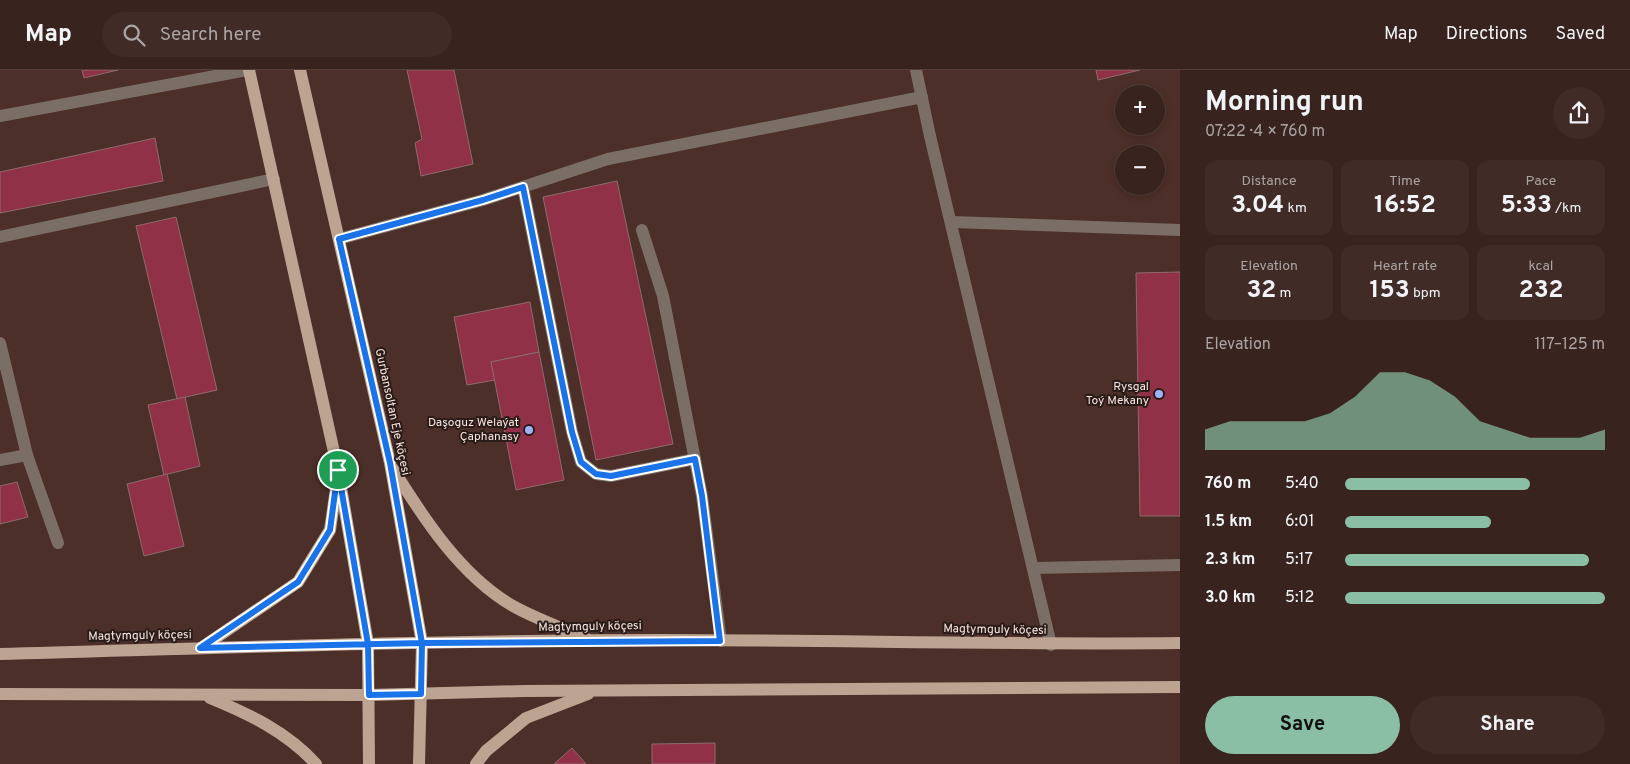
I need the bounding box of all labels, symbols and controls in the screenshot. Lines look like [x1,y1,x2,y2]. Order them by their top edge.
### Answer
search box [102,12,452,57]
text: Map [25,20,72,50]
icon: search [120,21,148,49]
text: Search here [160,23,261,47]
text: Map [1384,23,1418,46]
text: Directions [1446,23,1528,46]
text: Saved [1556,23,1605,46]
map controls [1115,85,1165,195]
button: + [1115,85,1165,135]
text: Morning run [1205,85,1364,121]
button: share [1553,87,1605,139]
text: 07:22 · 4 × 760 m [1205,122,1325,142]
button: − [1115,145,1165,195]
text: Distance [1242,173,1296,190]
text: Time [1389,173,1421,190]
text: Pace [1526,173,1556,190]
text: 3.04 [1231,190,1284,222]
text: 16:52 [1374,190,1436,222]
text: 5:33 [1501,190,1552,222]
text: km [1284,200,1307,217]
text: /km [1552,200,1581,217]
text: Elevation [1240,258,1298,275]
text: Heart rate [1373,258,1437,275]
text: kcal [1529,258,1553,275]
text: 32 [1247,275,1276,307]
text: 153 [1369,275,1410,307]
text: 232 [1518,275,1564,307]
text: m [1276,285,1291,302]
text: bpm [1410,285,1441,302]
text: Elevation [1205,335,1271,355]
text: 117–125 m [1534,335,1605,355]
street label: Gurbansoltan Eje köçesi [371,347,413,477]
place label: Rysgal Toý Mekany [1086,379,1149,409]
marker: Rysgal Toý Mekany [1153,388,1165,400]
place label: Daşoguz Welaýat Çaphanasy [428,415,519,445]
marker: Daşoguz Welaýat Çaphanasy [523,424,535,436]
pin [317,449,359,491]
icon: arrive [324,456,352,484]
text: 760 m [1205,474,1251,494]
text: 5:40 [1285,474,1319,494]
text: 1.5 km [1205,512,1252,532]
text: 6:01 [1285,512,1314,532]
text: 2.3 km [1205,550,1255,570]
text: 5:17 [1285,550,1313,570]
text: 3.0 km [1205,588,1256,608]
text: 5:12 [1285,588,1314,608]
street label: Magtymguly köçesi [538,618,642,636]
street label: Magtymguly köçesi [943,621,1047,639]
street label: Magtymguly köçesi [88,627,192,645]
button: Save [1205,696,1400,754]
button: Share [1410,696,1605,754]

